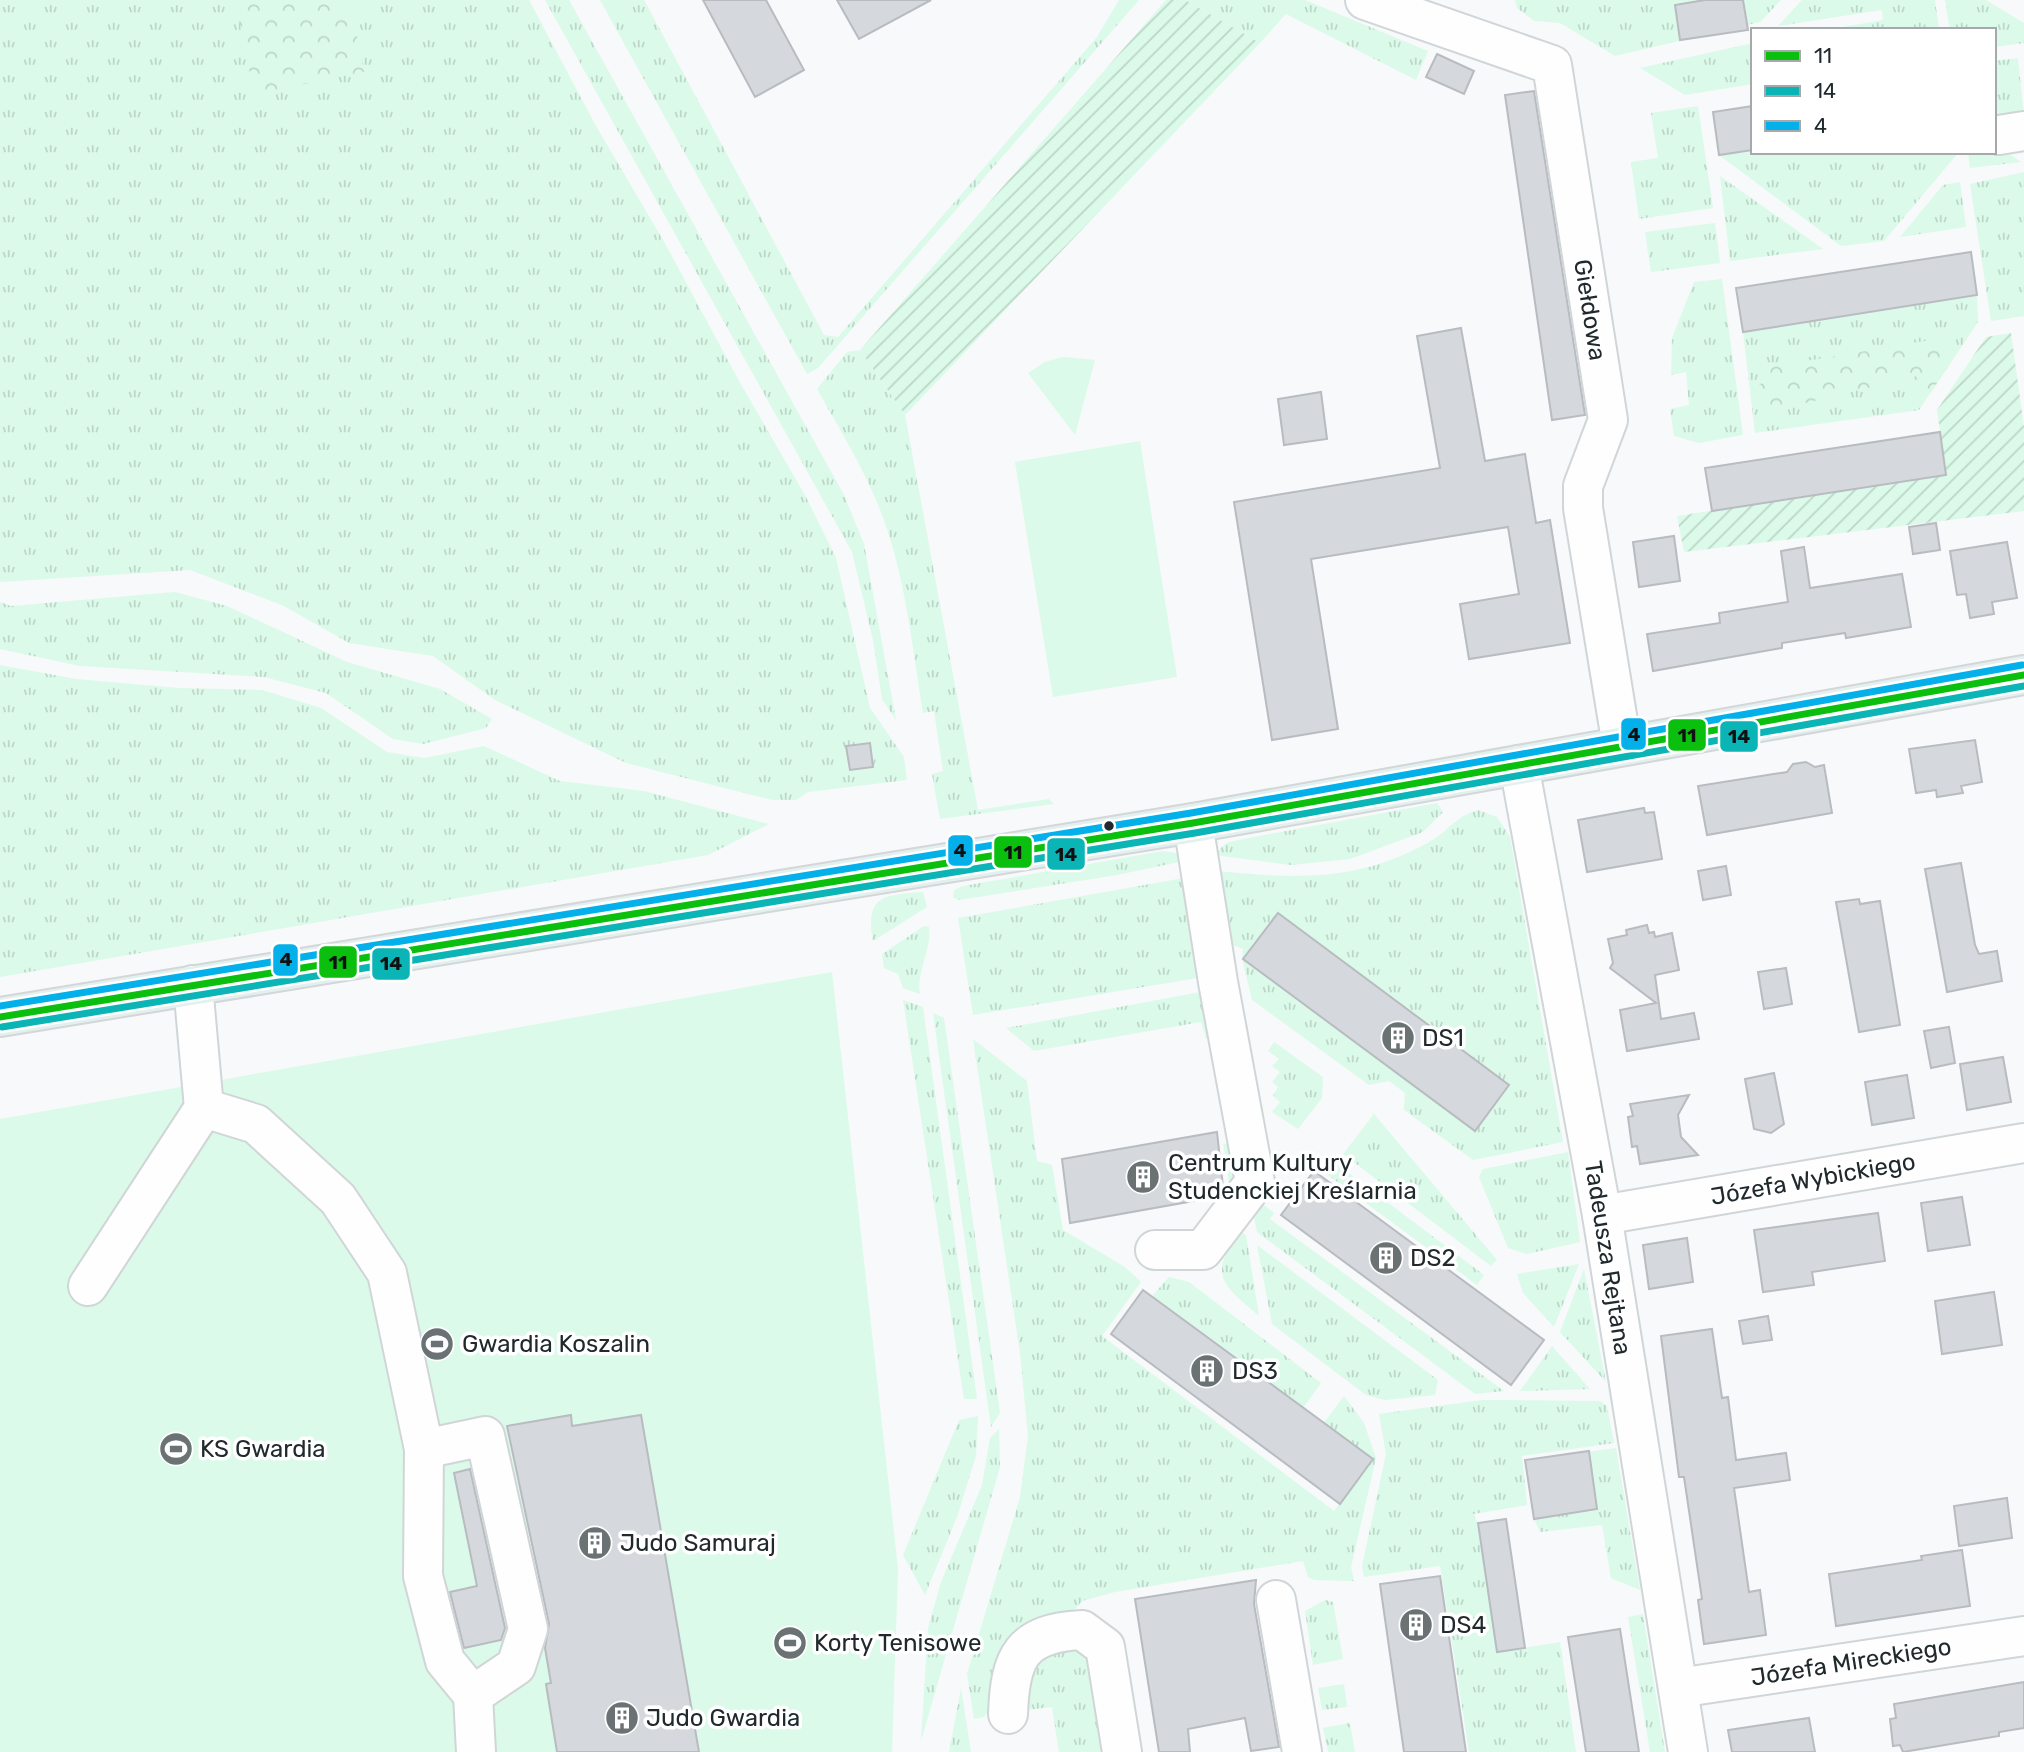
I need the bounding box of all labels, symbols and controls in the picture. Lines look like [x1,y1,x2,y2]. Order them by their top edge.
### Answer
legend [1751,28,1996,154]
text: 11 [1814,43,1832,68]
text: 14 [1814,78,1836,103]
text: 4 [1814,113,1827,138]
street label: Giełdowa [1568,257,1612,363]
line badge: 4 [1620,717,1647,751]
line badge: 11 [1667,718,1707,752]
line badge: 14 [1719,720,1759,753]
text: 4 [1628,723,1641,746]
text: 11 [1678,724,1696,747]
text: 14 [1728,725,1750,748]
unlabelled marker [1102,819,1116,833]
line badge: 4 [947,834,974,867]
line badge: 11 [993,835,1033,869]
line badge: 14 [1046,837,1086,871]
text: 4 [954,839,967,862]
text: 11 [1004,841,1022,864]
text: 14 [1055,843,1077,866]
line badge: 4 [272,943,299,977]
line badge: 11 [318,945,358,979]
line badge: 14 [371,947,411,981]
text: 4 [280,948,293,971]
text: 11 [329,951,347,974]
text: 14 [380,952,402,975]
building icon: DS1 [1379,1019,1417,1057]
place label: DS1 [1422,1024,1464,1052]
street label: Józefa Wybickiego [1708,1147,1918,1211]
place label: Centrum Kultury Studenckiej Kreślarnia [1168,1149,1417,1205]
building icon: Centrum Kultury Studenckiej Kreślarnia [1124,1158,1162,1196]
street label: Tadeusza Rejtana [1579,1159,1637,1357]
building icon: DS2 [1367,1239,1405,1277]
place label: DS2 [1410,1244,1456,1272]
sports icon: Gwardia Koszalin [418,1325,456,1363]
place label: Gwardia Koszalin [462,1330,650,1358]
building icon: DS3 [1188,1352,1226,1390]
place label: DS3 [1232,1357,1278,1385]
sports icon: KS Gwardia [157,1430,195,1468]
place label: KS Gwardia [200,1435,326,1463]
building icon: Judo Samuraj [576,1524,614,1562]
place label: Judo Samuraj [620,1529,776,1557]
building icon: DS4 [1397,1606,1435,1644]
place label: DS4 [1440,1611,1486,1639]
sports icon: Korty Tenisowe [771,1624,809,1662]
place label: Korty Tenisowe [814,1629,981,1657]
street label: Józefa Mireckiego [1749,1632,1953,1692]
building icon: Judo Gwardia [603,1699,641,1737]
place label: Judo Gwardia [646,1704,800,1732]

